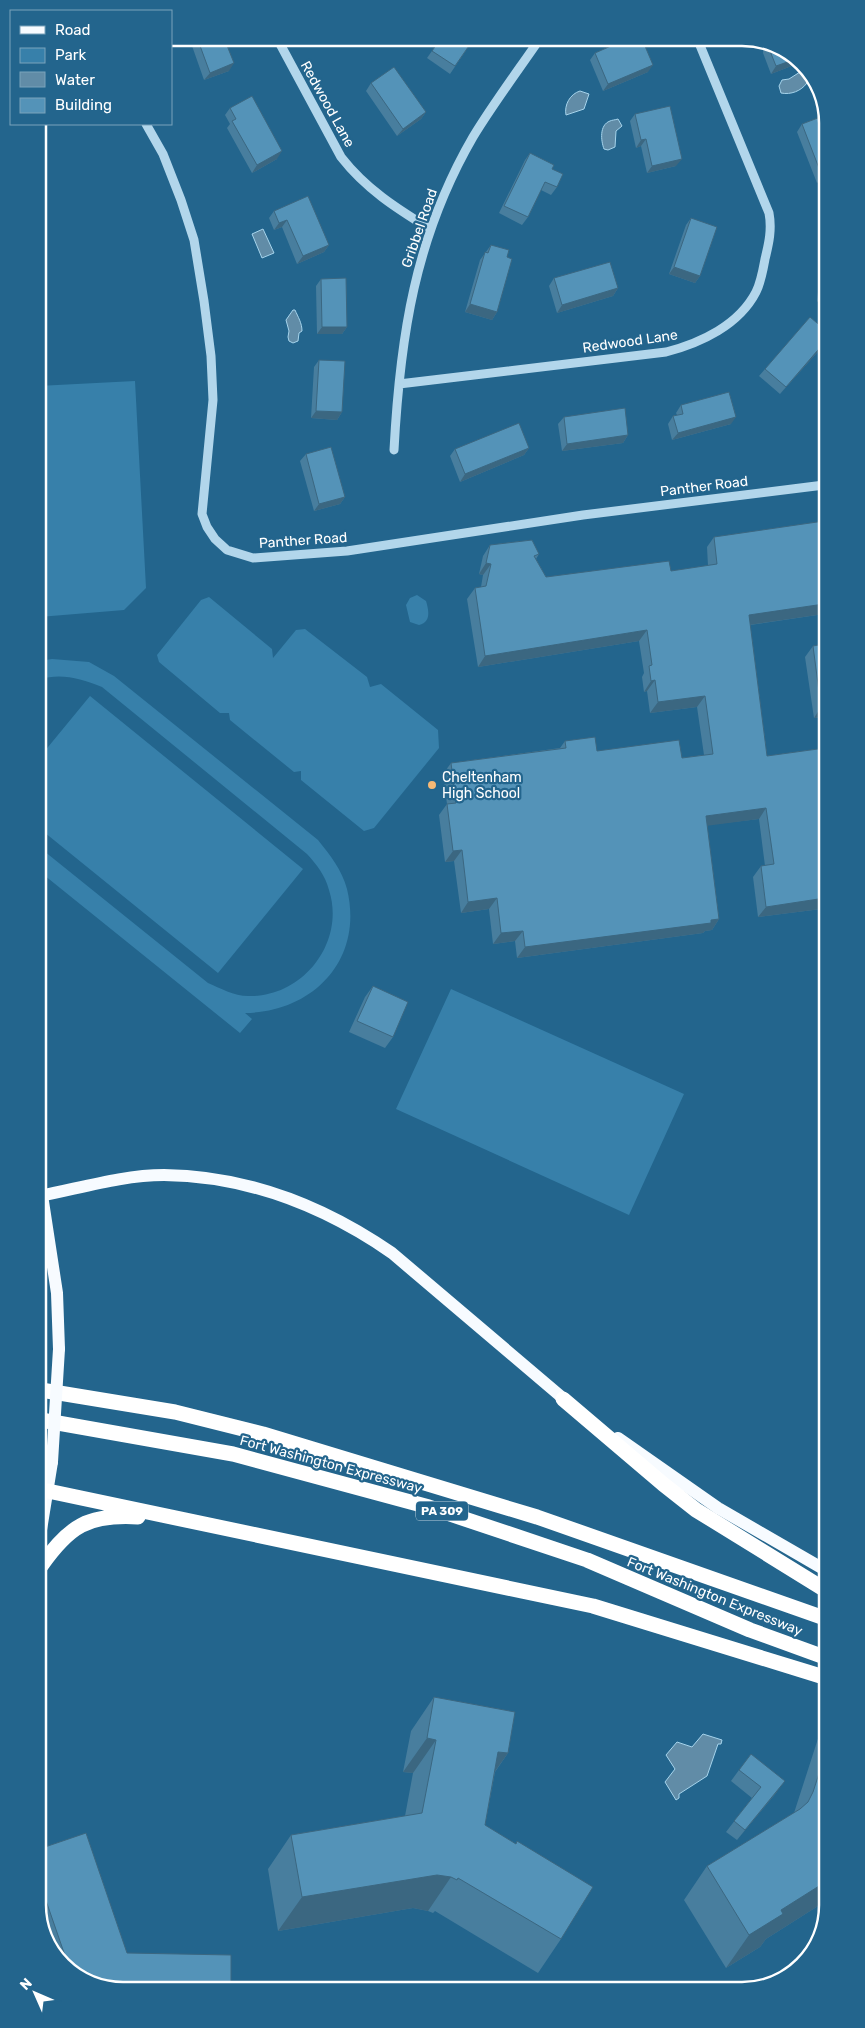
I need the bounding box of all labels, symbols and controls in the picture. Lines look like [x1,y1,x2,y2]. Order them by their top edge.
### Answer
legend [10,10,172,125]
text: Road [55,21,91,39]
text: Park [55,46,86,64]
street label: Redwood Lane [297,58,358,151]
text: Water [55,71,95,89]
text: Building [55,96,112,114]
street label: Gribbel Road [398,186,441,270]
street label: Redwood Lane [581,326,679,357]
street label: Panther Road [659,473,749,500]
street label: Panther Road [258,529,348,552]
place label: Cheltenham High School [442,769,522,802]
marker: Cheltenham High School [426,779,438,791]
street label: Fort Washington Expressway [238,1432,424,1497]
road number: PA 309 [416,1502,468,1520]
street label: Fort Washington Expressway [625,1553,805,1640]
north arrow [10,1968,60,2018]
text: N [17,1975,36,1994]

